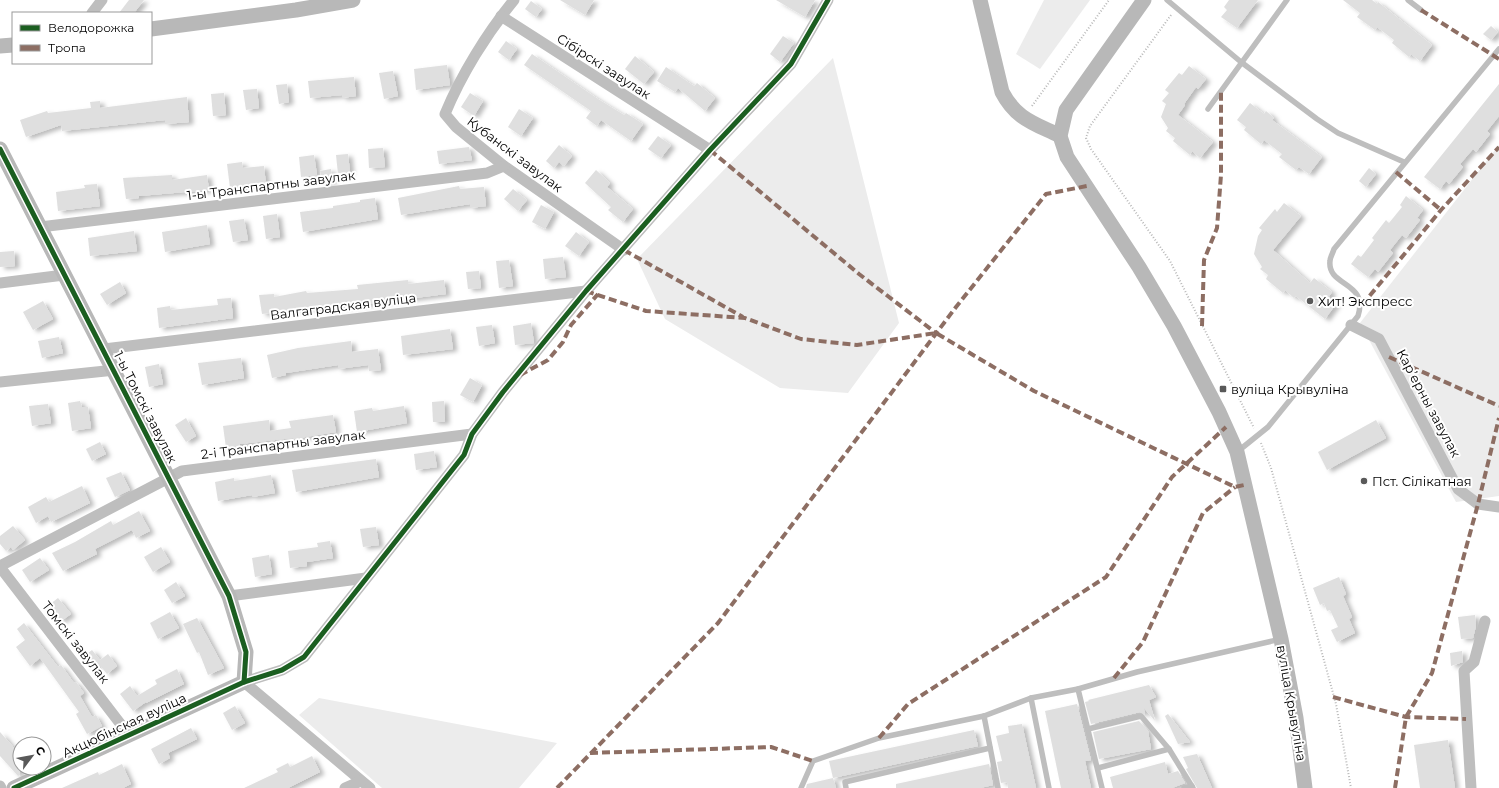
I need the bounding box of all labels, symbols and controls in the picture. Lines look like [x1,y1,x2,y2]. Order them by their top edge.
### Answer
legend [12,12,152,64]
text: Велодорожка [48,20,134,35]
street label: Сібірскі завулак [554,30,654,102]
text: Тропа [48,40,86,55]
street label: Кубанскі завулак [464,113,566,195]
street label: 1-ы Транспартны завулак [186,167,357,203]
street label: Валгаградская вуліца [269,289,417,323]
place label: Хит! Экспресс [1318,293,1412,309]
marker: Хит! Экспресс [1305,296,1315,306]
street label: Карʼерны завулак [1394,346,1465,460]
street label: 1-ы Томскі завулак [111,348,181,466]
place label: вуліца Крывуліна [1231,381,1349,397]
marker: вуліца Крывуліна [1218,384,1228,394]
street label: 2-і Транспартны завулак [200,426,367,462]
place label: Пст. Сілікатная [1372,473,1472,489]
marker: Пст. Сілікатная [1359,476,1369,486]
street label: Томскі завулак [39,598,113,687]
street label: вуліца Крывуліна [1274,644,1310,762]
street label: Акцюбінская вуліца [59,689,189,761]
north arrow [12,736,52,776]
text: С [32,744,49,758]

